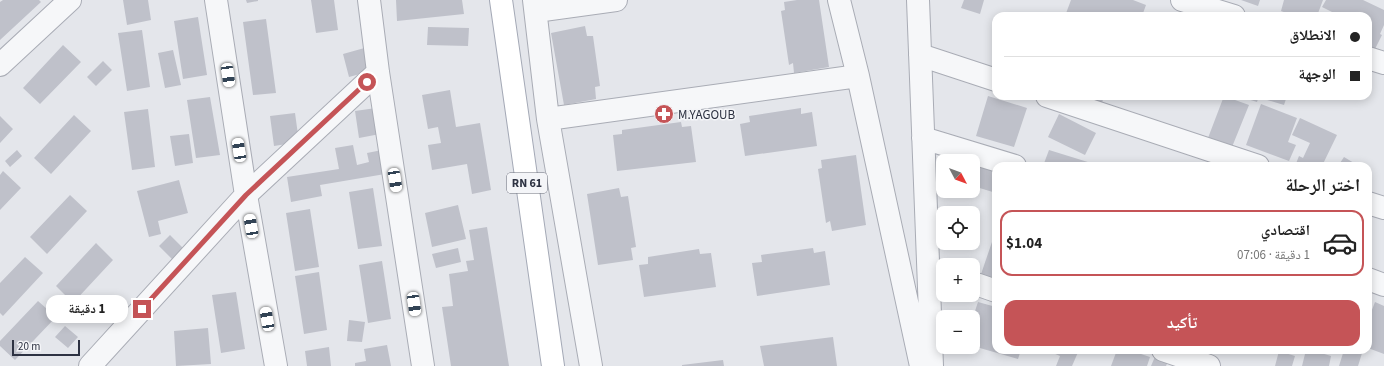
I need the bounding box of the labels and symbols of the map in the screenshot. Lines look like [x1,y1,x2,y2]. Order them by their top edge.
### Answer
car [220,62,236,88]
route start [358,73,376,91]
pharmacy icon: M.YAGOUB [653,103,675,125]
place label: M.YAGOUB [678,106,735,124]
car [231,137,247,163]
north arrow [936,154,980,198]
car [387,167,403,193]
road number: RN 61 [507,173,547,193]
car [243,213,259,239]
car [406,291,422,317]
callout: 1 دقيقة [46,295,128,323]
route end [133,300,151,318]
car [259,306,275,332]
scale bar [12,338,80,357]

